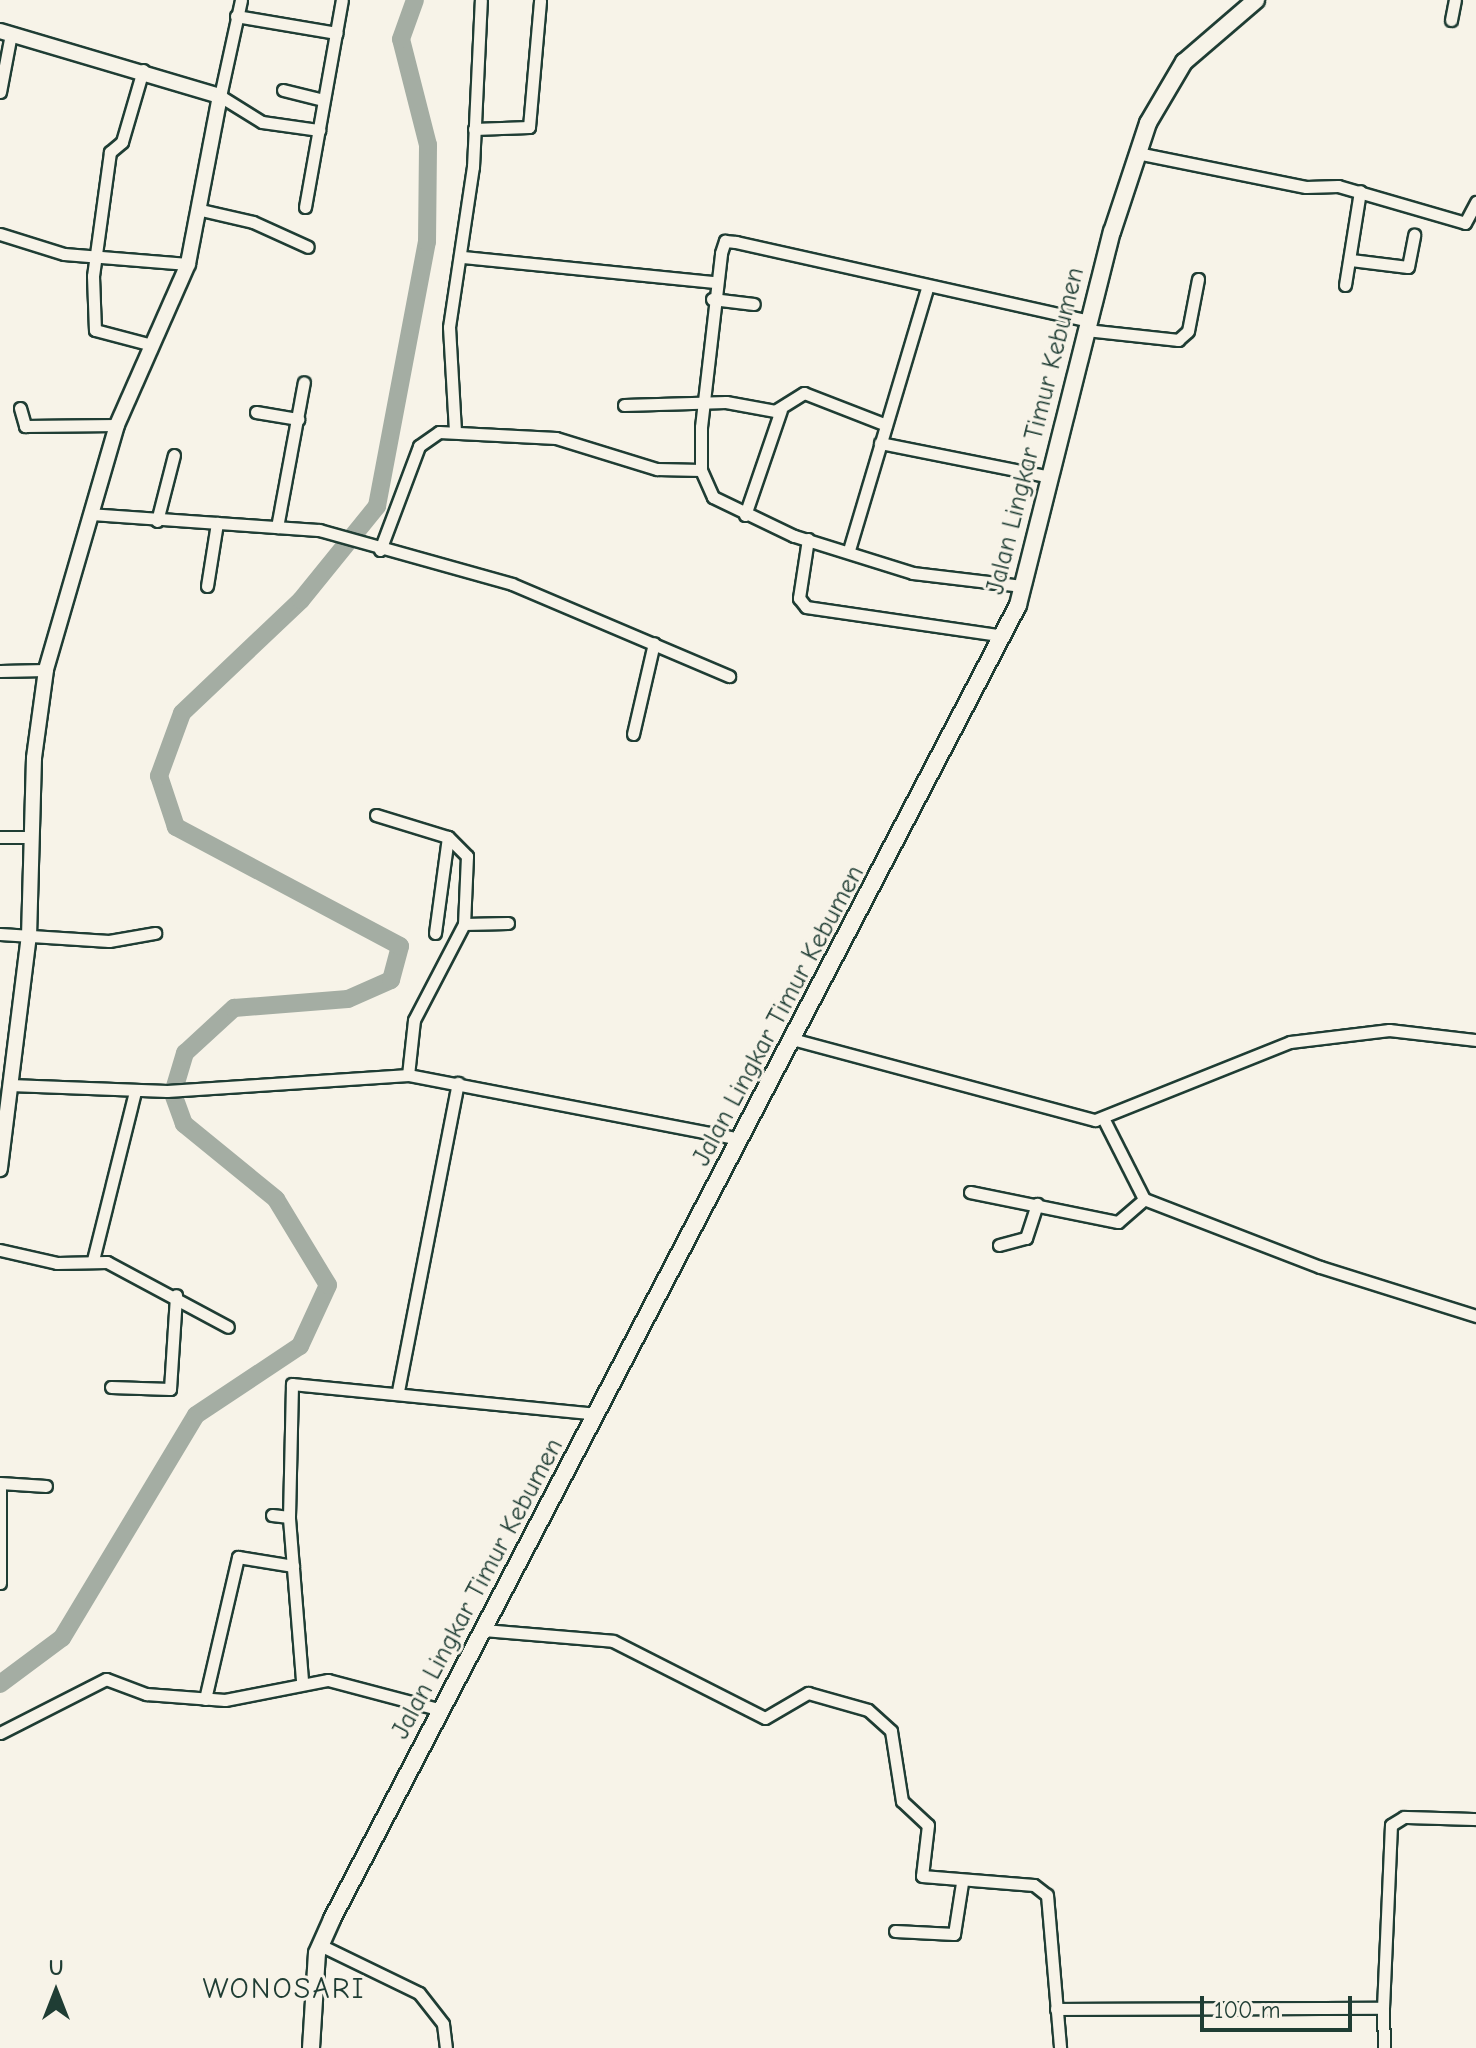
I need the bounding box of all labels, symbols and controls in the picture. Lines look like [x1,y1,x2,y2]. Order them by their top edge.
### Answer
street label: Jalan Lingkar Timur Kebumen [980,264,1092,598]
street label: Jalan Lingkar Timur Kebumen [686,860,872,1172]
street label: Jalan Lingkar Timur Kebumen [385,1433,571,1745]
north arrow [16,1952,96,2032]
text: U [49,1955,63,1981]
district label: WONOSARI [203,1971,365,2007]
scale bar [1204,1980,1356,2030]
text: 100 m [1214,1996,1281,2024]

